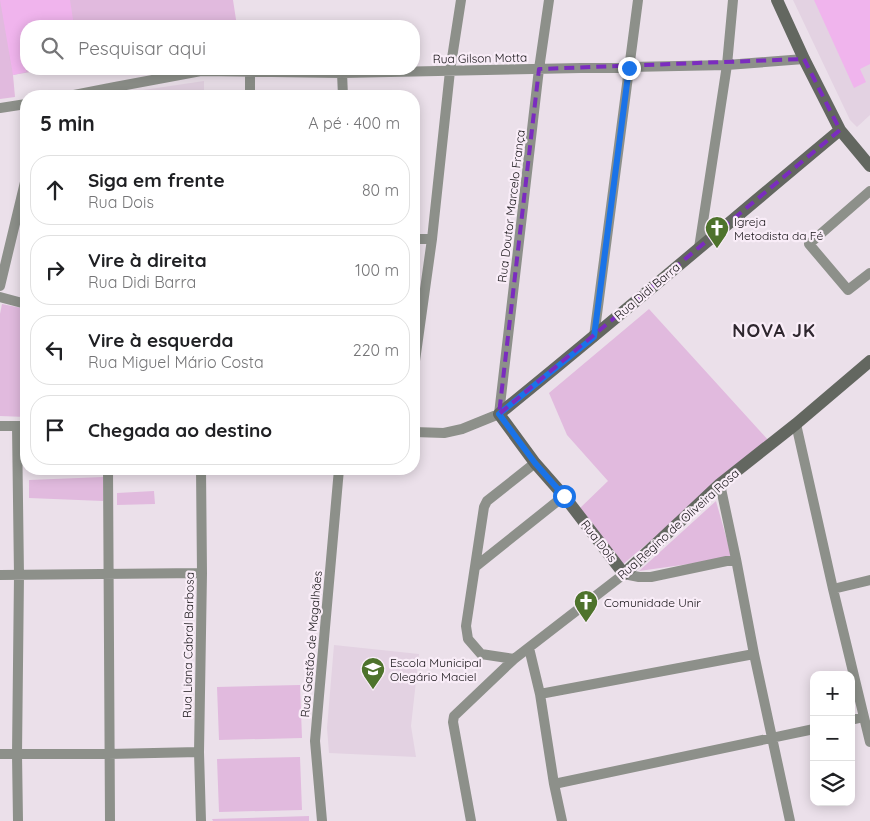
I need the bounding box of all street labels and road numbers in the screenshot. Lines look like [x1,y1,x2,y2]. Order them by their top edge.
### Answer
street label: Rua Gilson Motta [433,50,527,66]
street label: Rua Doutor Marcelo França [494,129,528,283]
street label: Rua Didi Barra [611,259,683,323]
street label: Rua Regino de Oliveira Rosa [614,465,742,583]
street label: Rua Dois [578,517,620,565]
street label: Rua Gastão de Magalhães [297,570,325,718]
street label: Rua Liana Cabral Barbosa [179,572,197,718]

